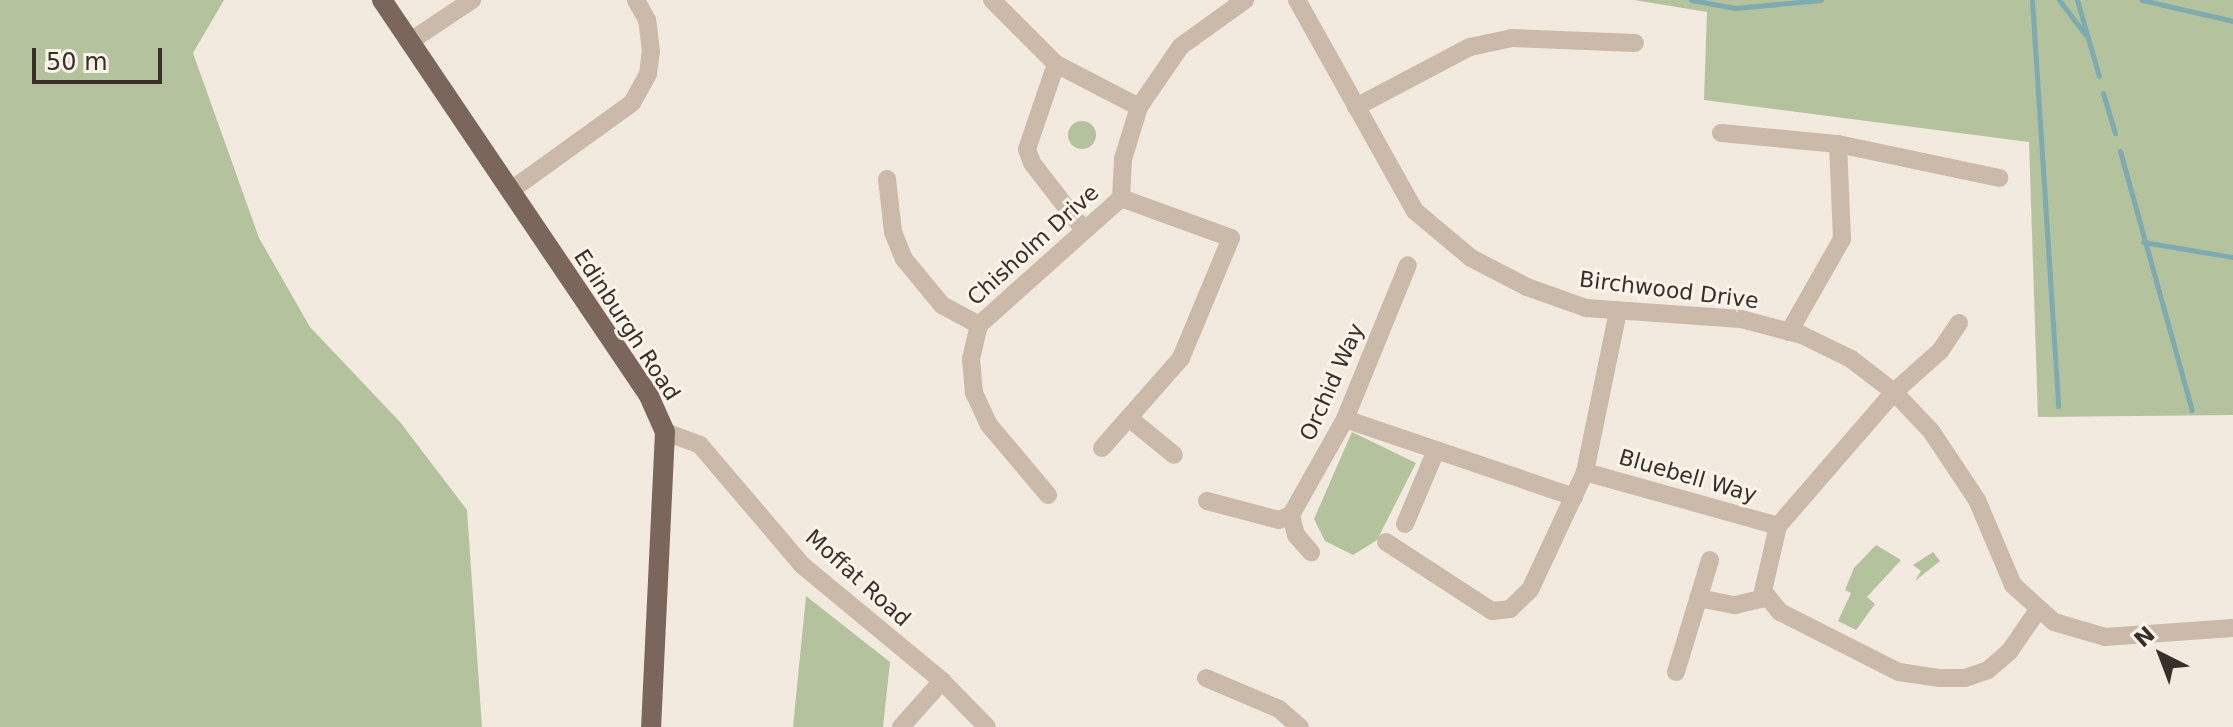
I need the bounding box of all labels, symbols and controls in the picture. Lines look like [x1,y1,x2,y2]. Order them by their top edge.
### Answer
scale bar [36,32,166,82]
text: 50 m [46,48,108,76]
street label: Chisholm Drive [962,179,1104,311]
street label: Edinburgh Road [568,245,686,405]
street label: Birchwood Drive [1578,266,1760,314]
street label: Orchid Way [1294,319,1370,445]
street label: Bluebell Way [1616,444,1760,508]
street label: Moffat Road [800,524,916,632]
north arrow [2121,615,2201,695]
text: N [2129,621,2160,652]

